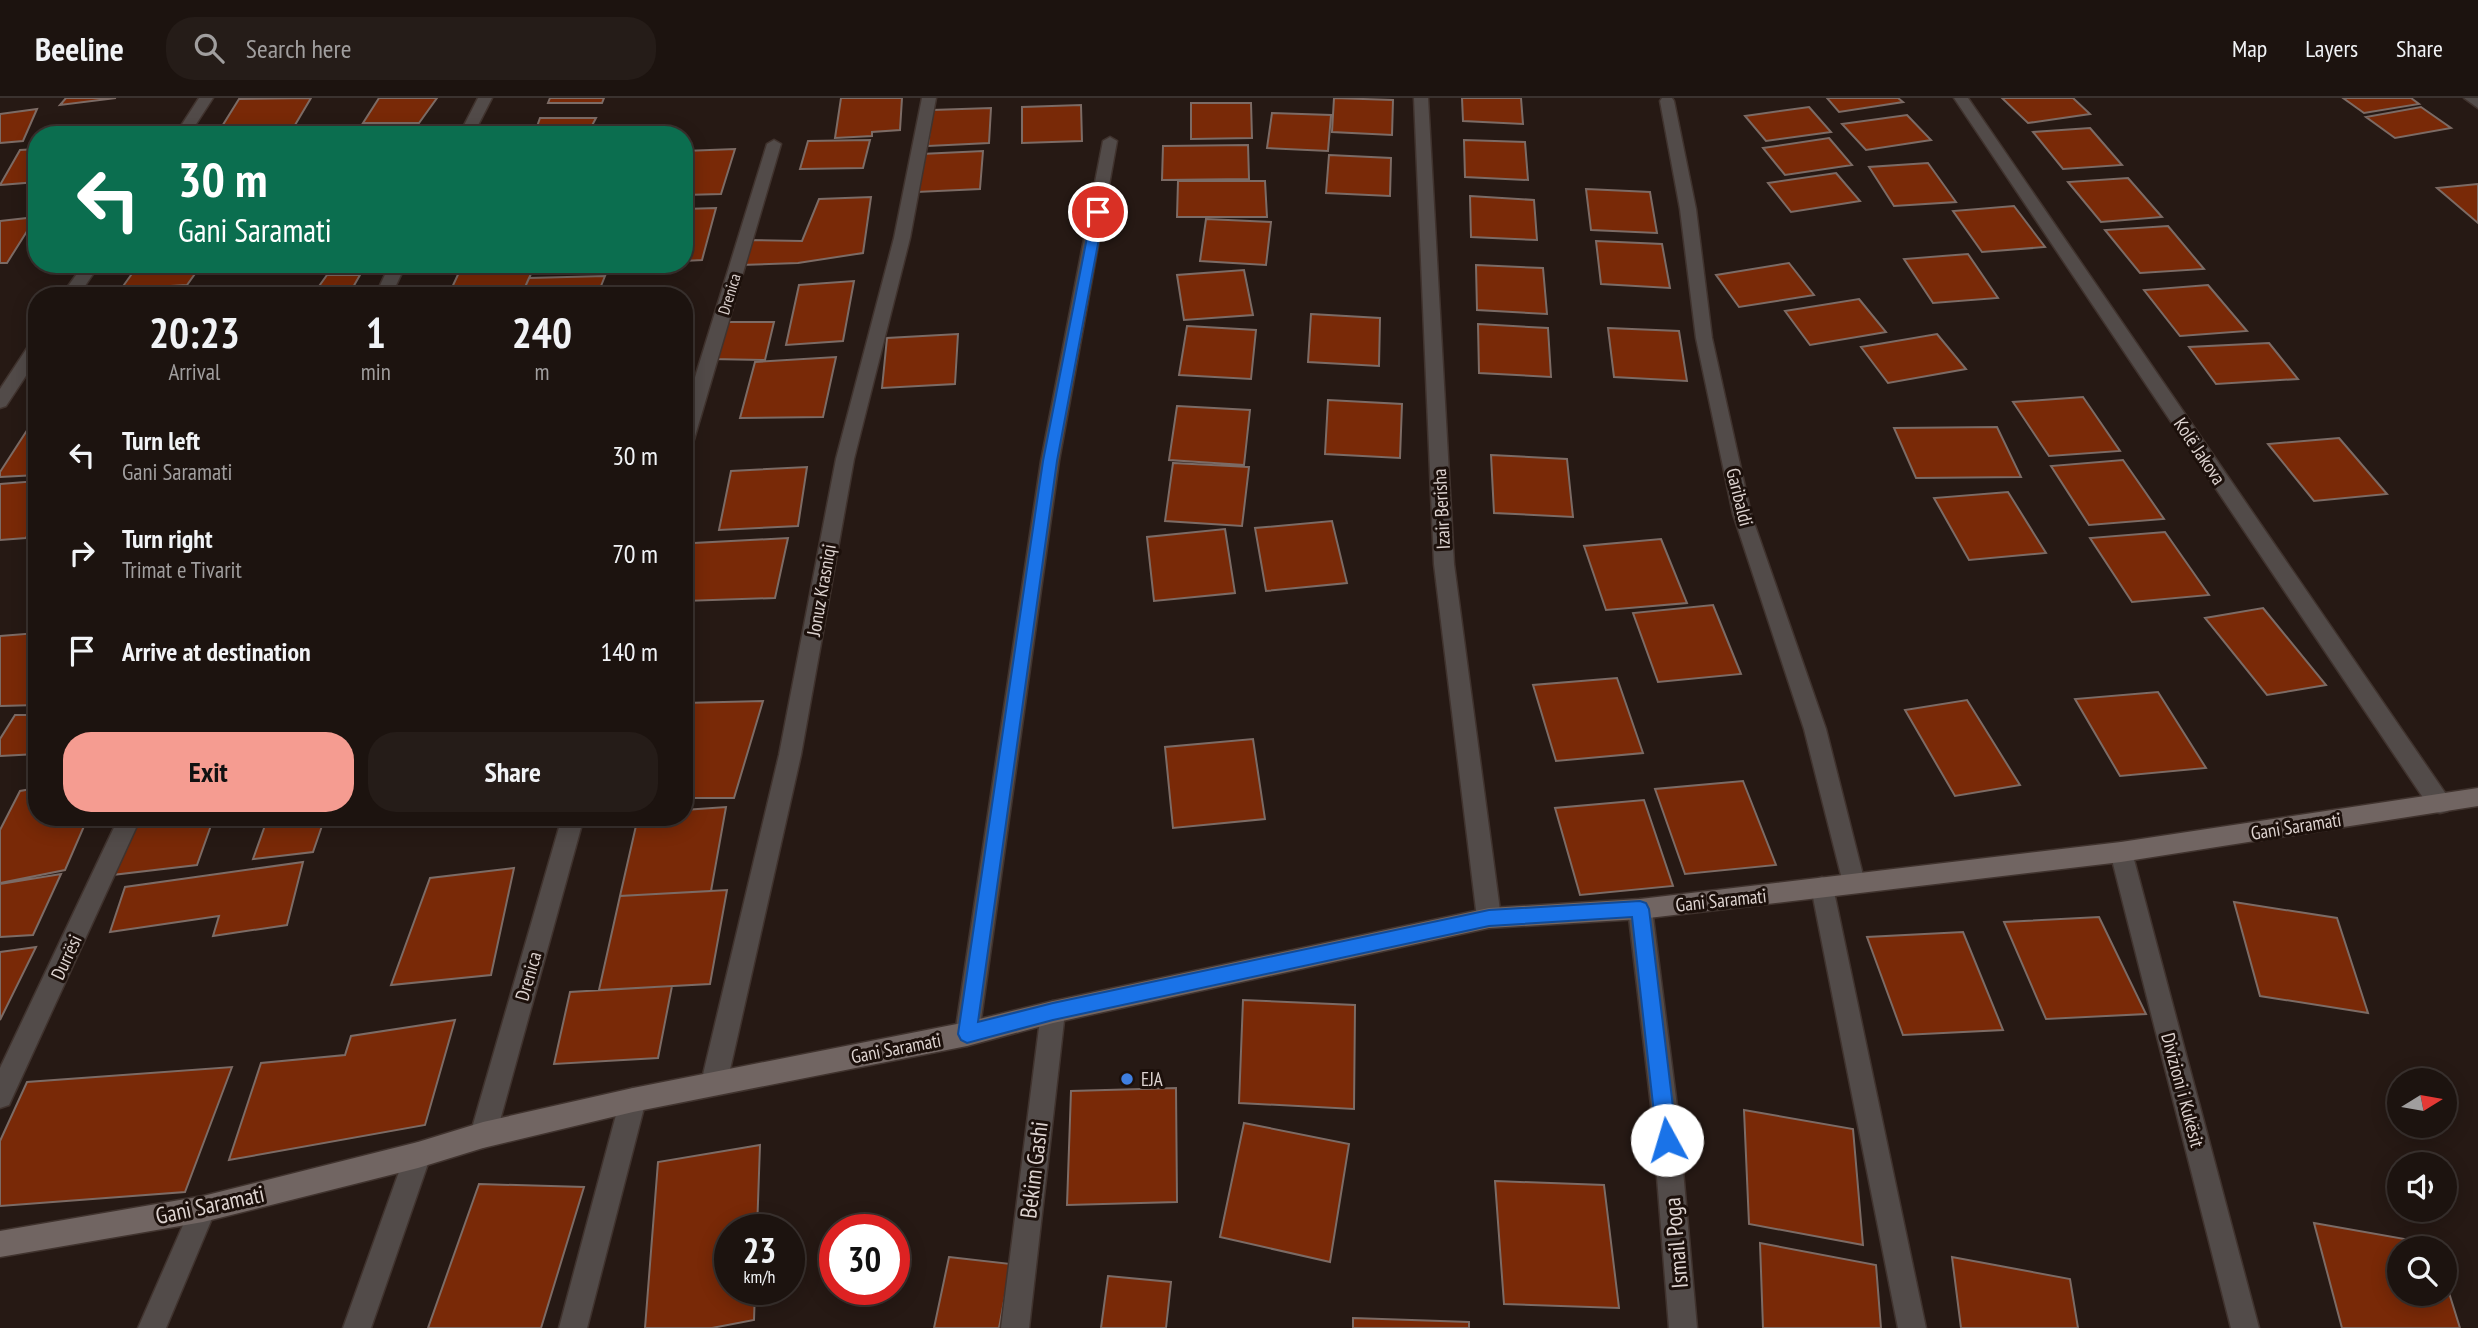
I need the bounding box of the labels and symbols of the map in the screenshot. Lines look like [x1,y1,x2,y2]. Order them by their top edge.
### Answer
pin [1068,182,1128,242]
street label: Drenica [713,271,745,317]
street label: Kolë Jakova [2169,413,2231,489]
street label: Garibaldi [1721,466,1759,528]
street label: Izair Berisha [1427,468,1455,550]
street label: Jonuz Krasniqi [801,542,841,639]
street label: Gani Saramati [2249,807,2343,845]
street label: Gani Saramati [1674,883,1768,917]
street label: Durrësi [45,931,87,983]
street label: Drenica [510,949,546,1003]
street label: Gani Saramati [849,1028,943,1068]
street label: Divizioni i Kukësit [2156,1030,2210,1151]
place label: EJA [1141,1067,1163,1091]
north arrow [2387,1068,2457,1138]
marker: EJA [1119,1071,1135,1087]
position arrow [1630,1103,1704,1177]
street label: Bekim Gashi [1013,1120,1054,1220]
street label: Gani Saramati [153,1179,267,1230]
street label: Ismail Poga [1657,1196,1694,1290]
speed limit sign: 30 [819,1214,910,1305]

